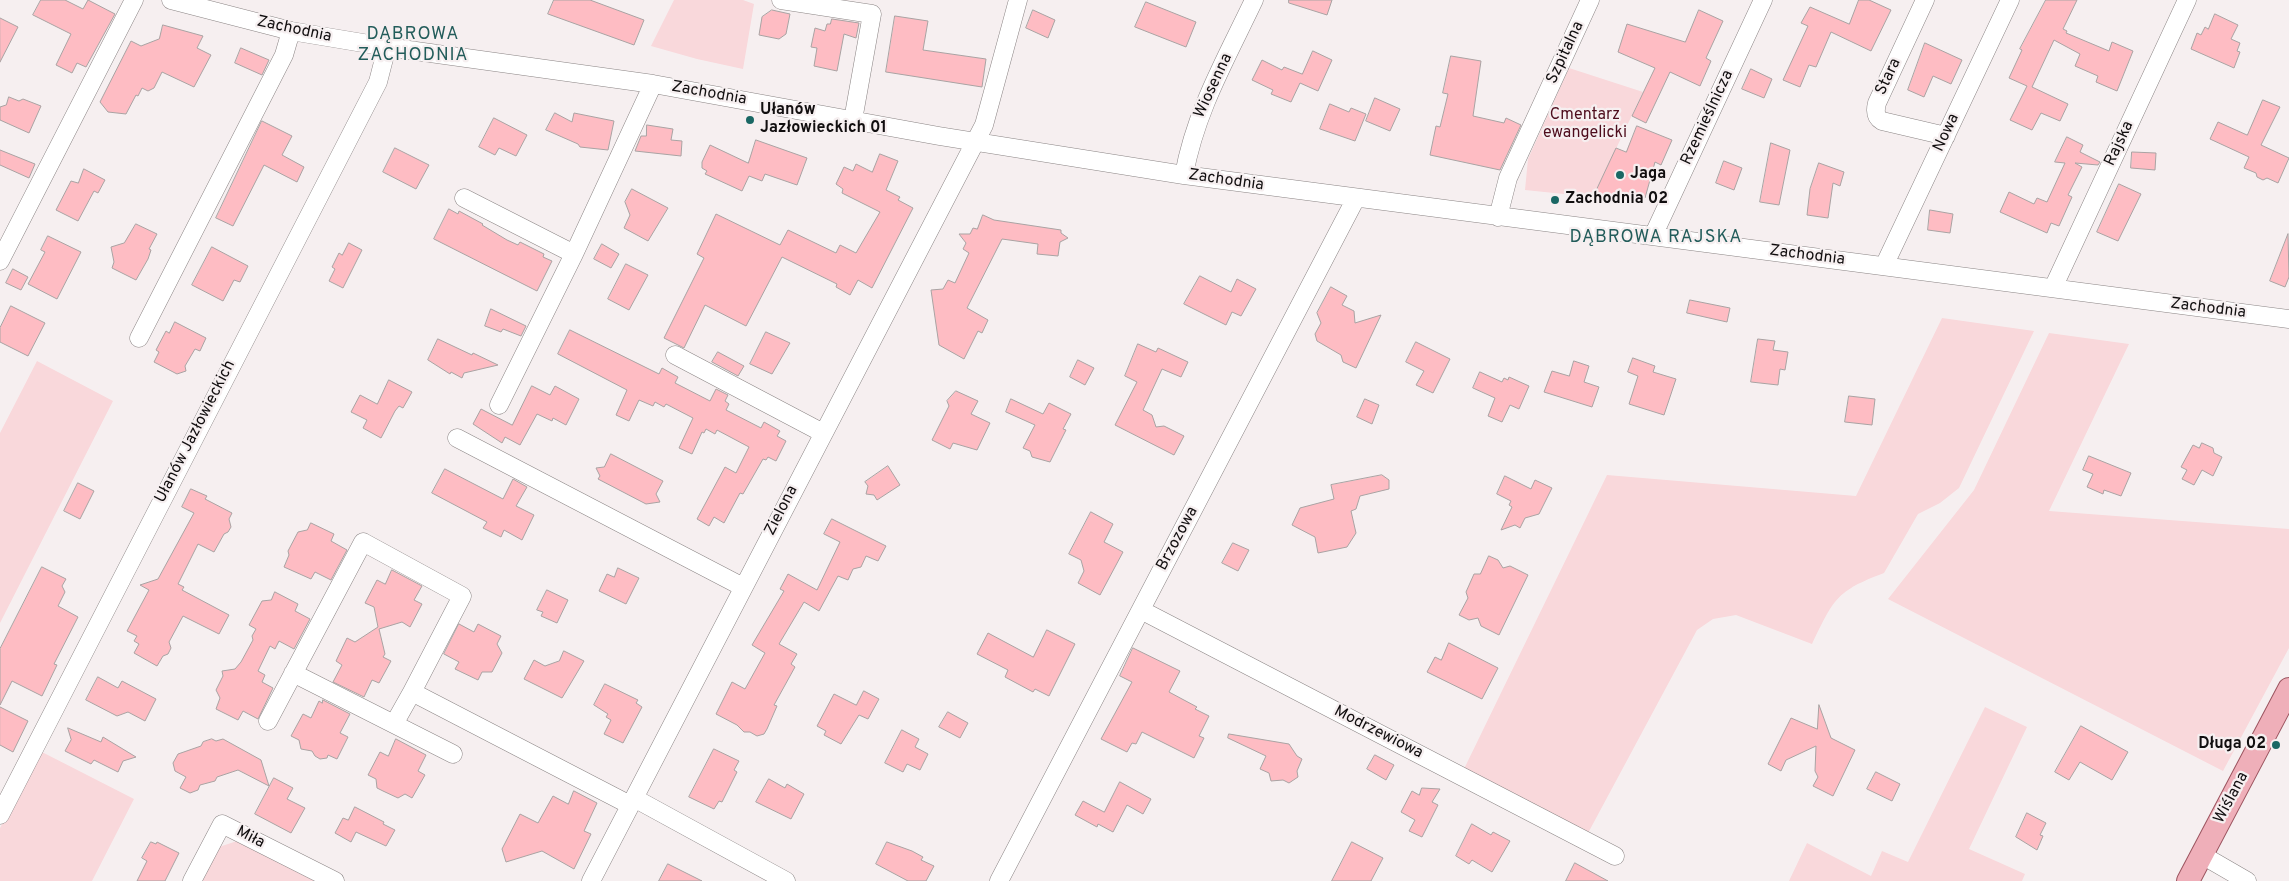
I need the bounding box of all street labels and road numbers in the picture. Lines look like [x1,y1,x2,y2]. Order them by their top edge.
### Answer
street label: Zachodnia [255,13,333,47]
street label: Szpitalna [1543,19,1589,87]
street label: Wiosenna [1191,51,1237,121]
street label: Stara [1872,56,1906,98]
street label: Rzemieślnicza [1678,68,1738,168]
street label: Zachodnia [670,78,748,110]
street label: Nowa [1930,111,1964,155]
street label: Rajska [2101,118,2139,170]
street label: Zachodnia [1187,166,1265,196]
street label: Zachodnia [1768,242,1846,270]
street label: Zachodnia [2169,295,2247,323]
street label: Ułanów Jazłowieckich [152,358,240,506]
street label: Zielona [761,483,803,539]
street label: Brzozowa [1153,504,1203,574]
street label: Modrzewiowa [1330,702,1426,764]
street label: Wiślana [2211,769,2253,827]
street label: Miła [232,823,268,853]

